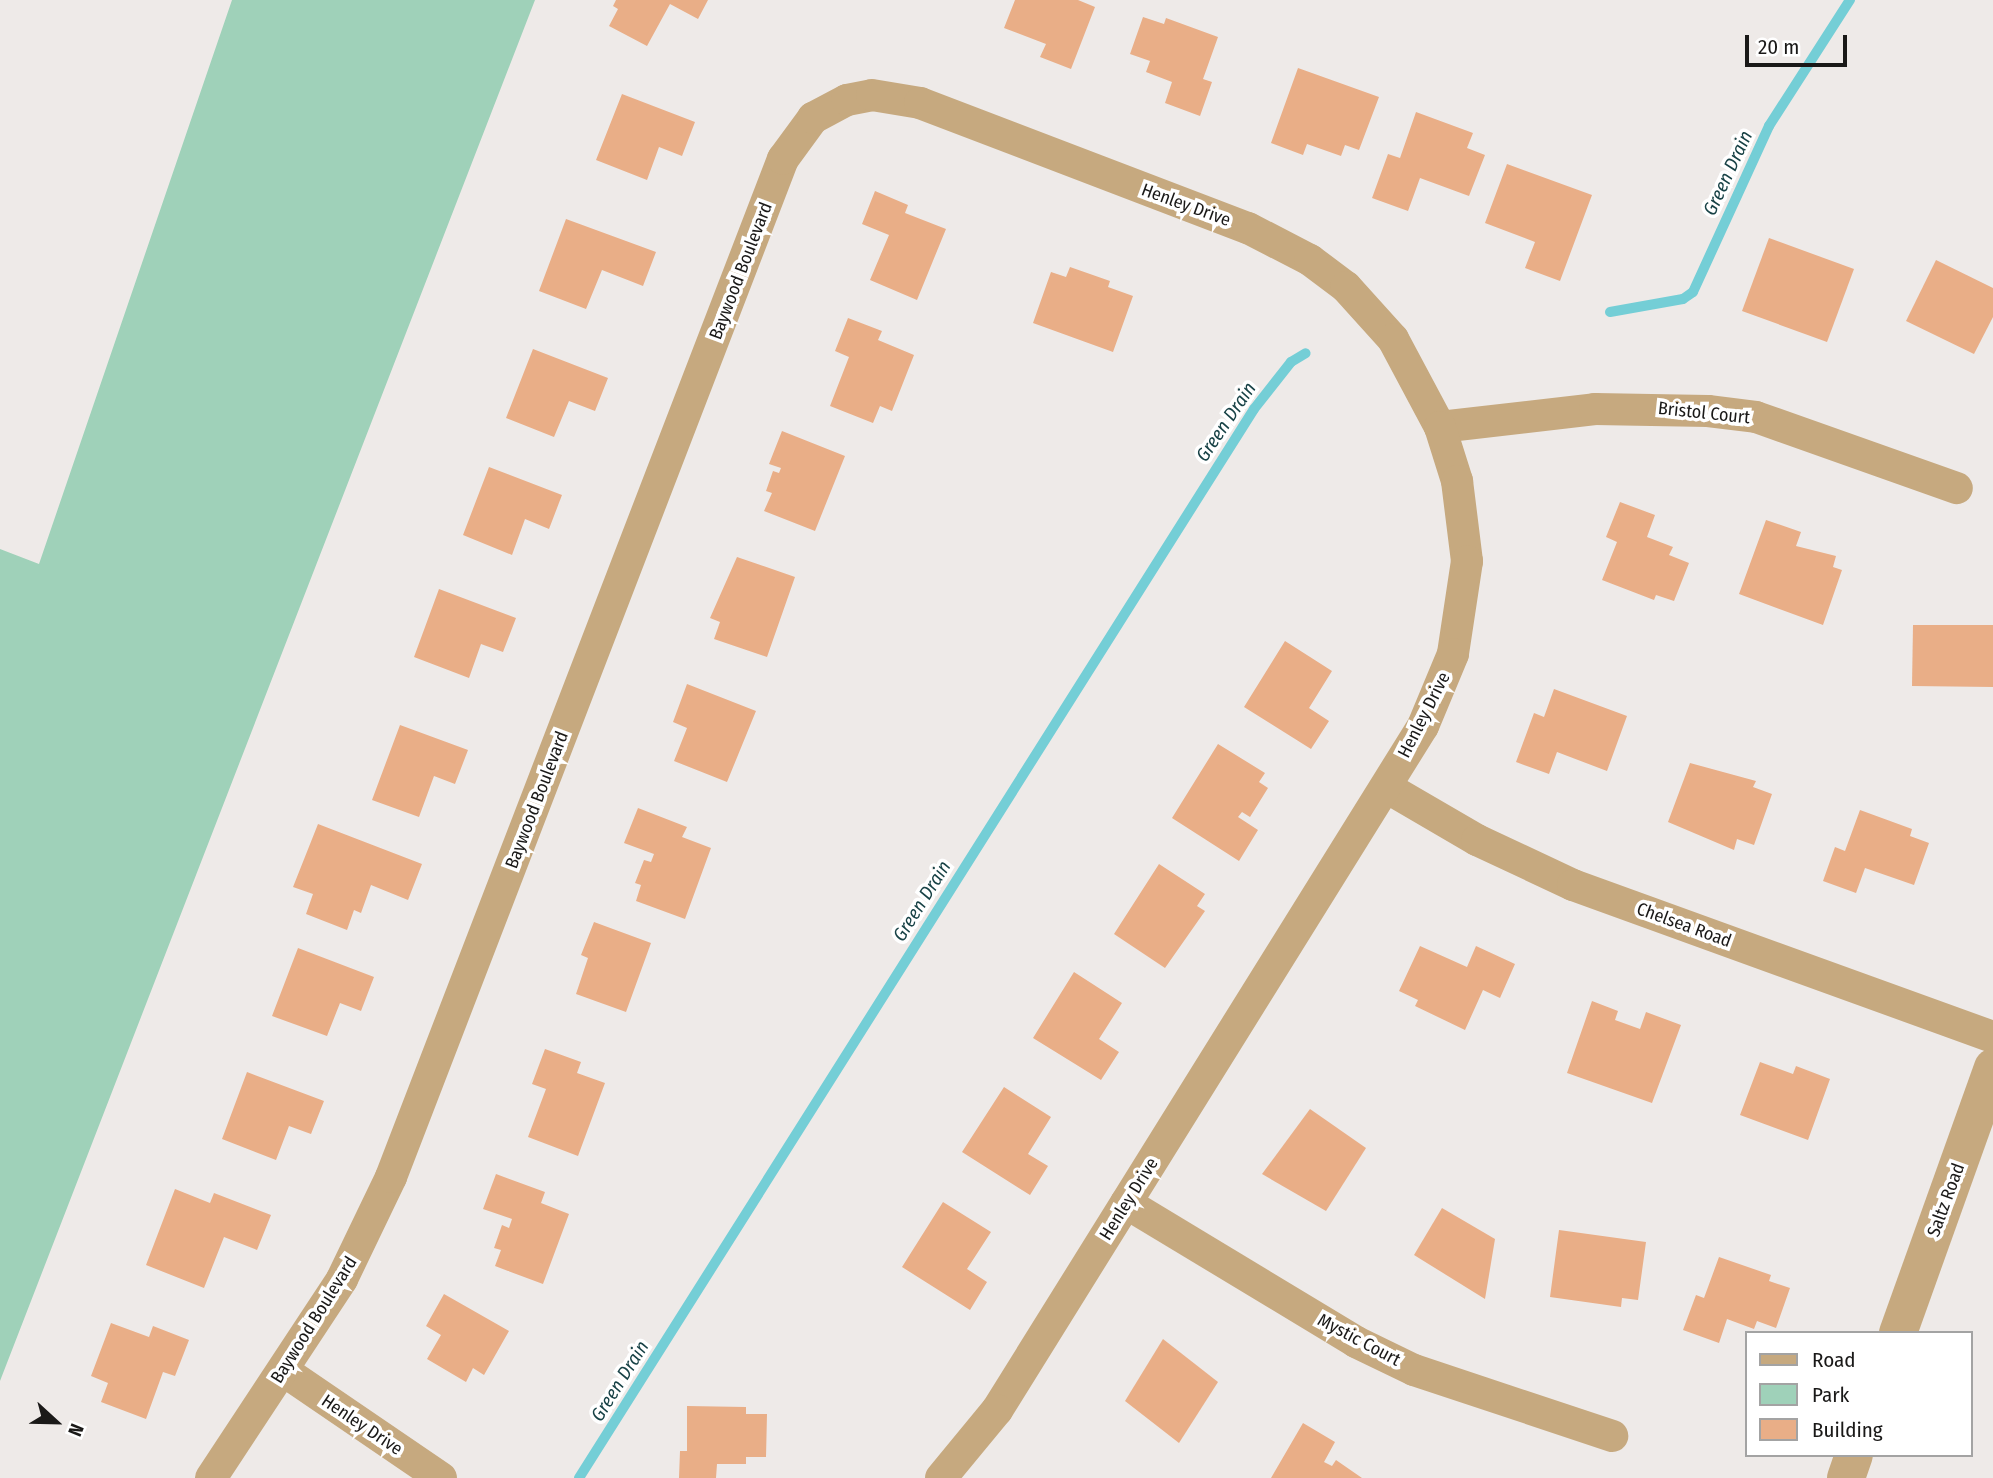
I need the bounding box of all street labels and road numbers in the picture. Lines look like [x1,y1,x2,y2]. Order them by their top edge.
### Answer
street label: Henley Drive [1139,179,1233,231]
street label: Baywood Boulevard [705,199,777,343]
street label: Bristol Court [1657,397,1751,429]
street label: Henley Drive [1393,669,1455,761]
street label: Baywood Boulevard [501,728,573,872]
street label: Chelsea Road [1634,898,1734,952]
street label: Henley Drive [1095,1154,1163,1244]
street label: Saltz Road [1923,1160,1969,1240]
street label: Baywood Boulevard [266,1253,362,1387]
street label: Mystic Court [1314,1309,1404,1371]
street label: Henley Drive [317,1390,407,1460]

